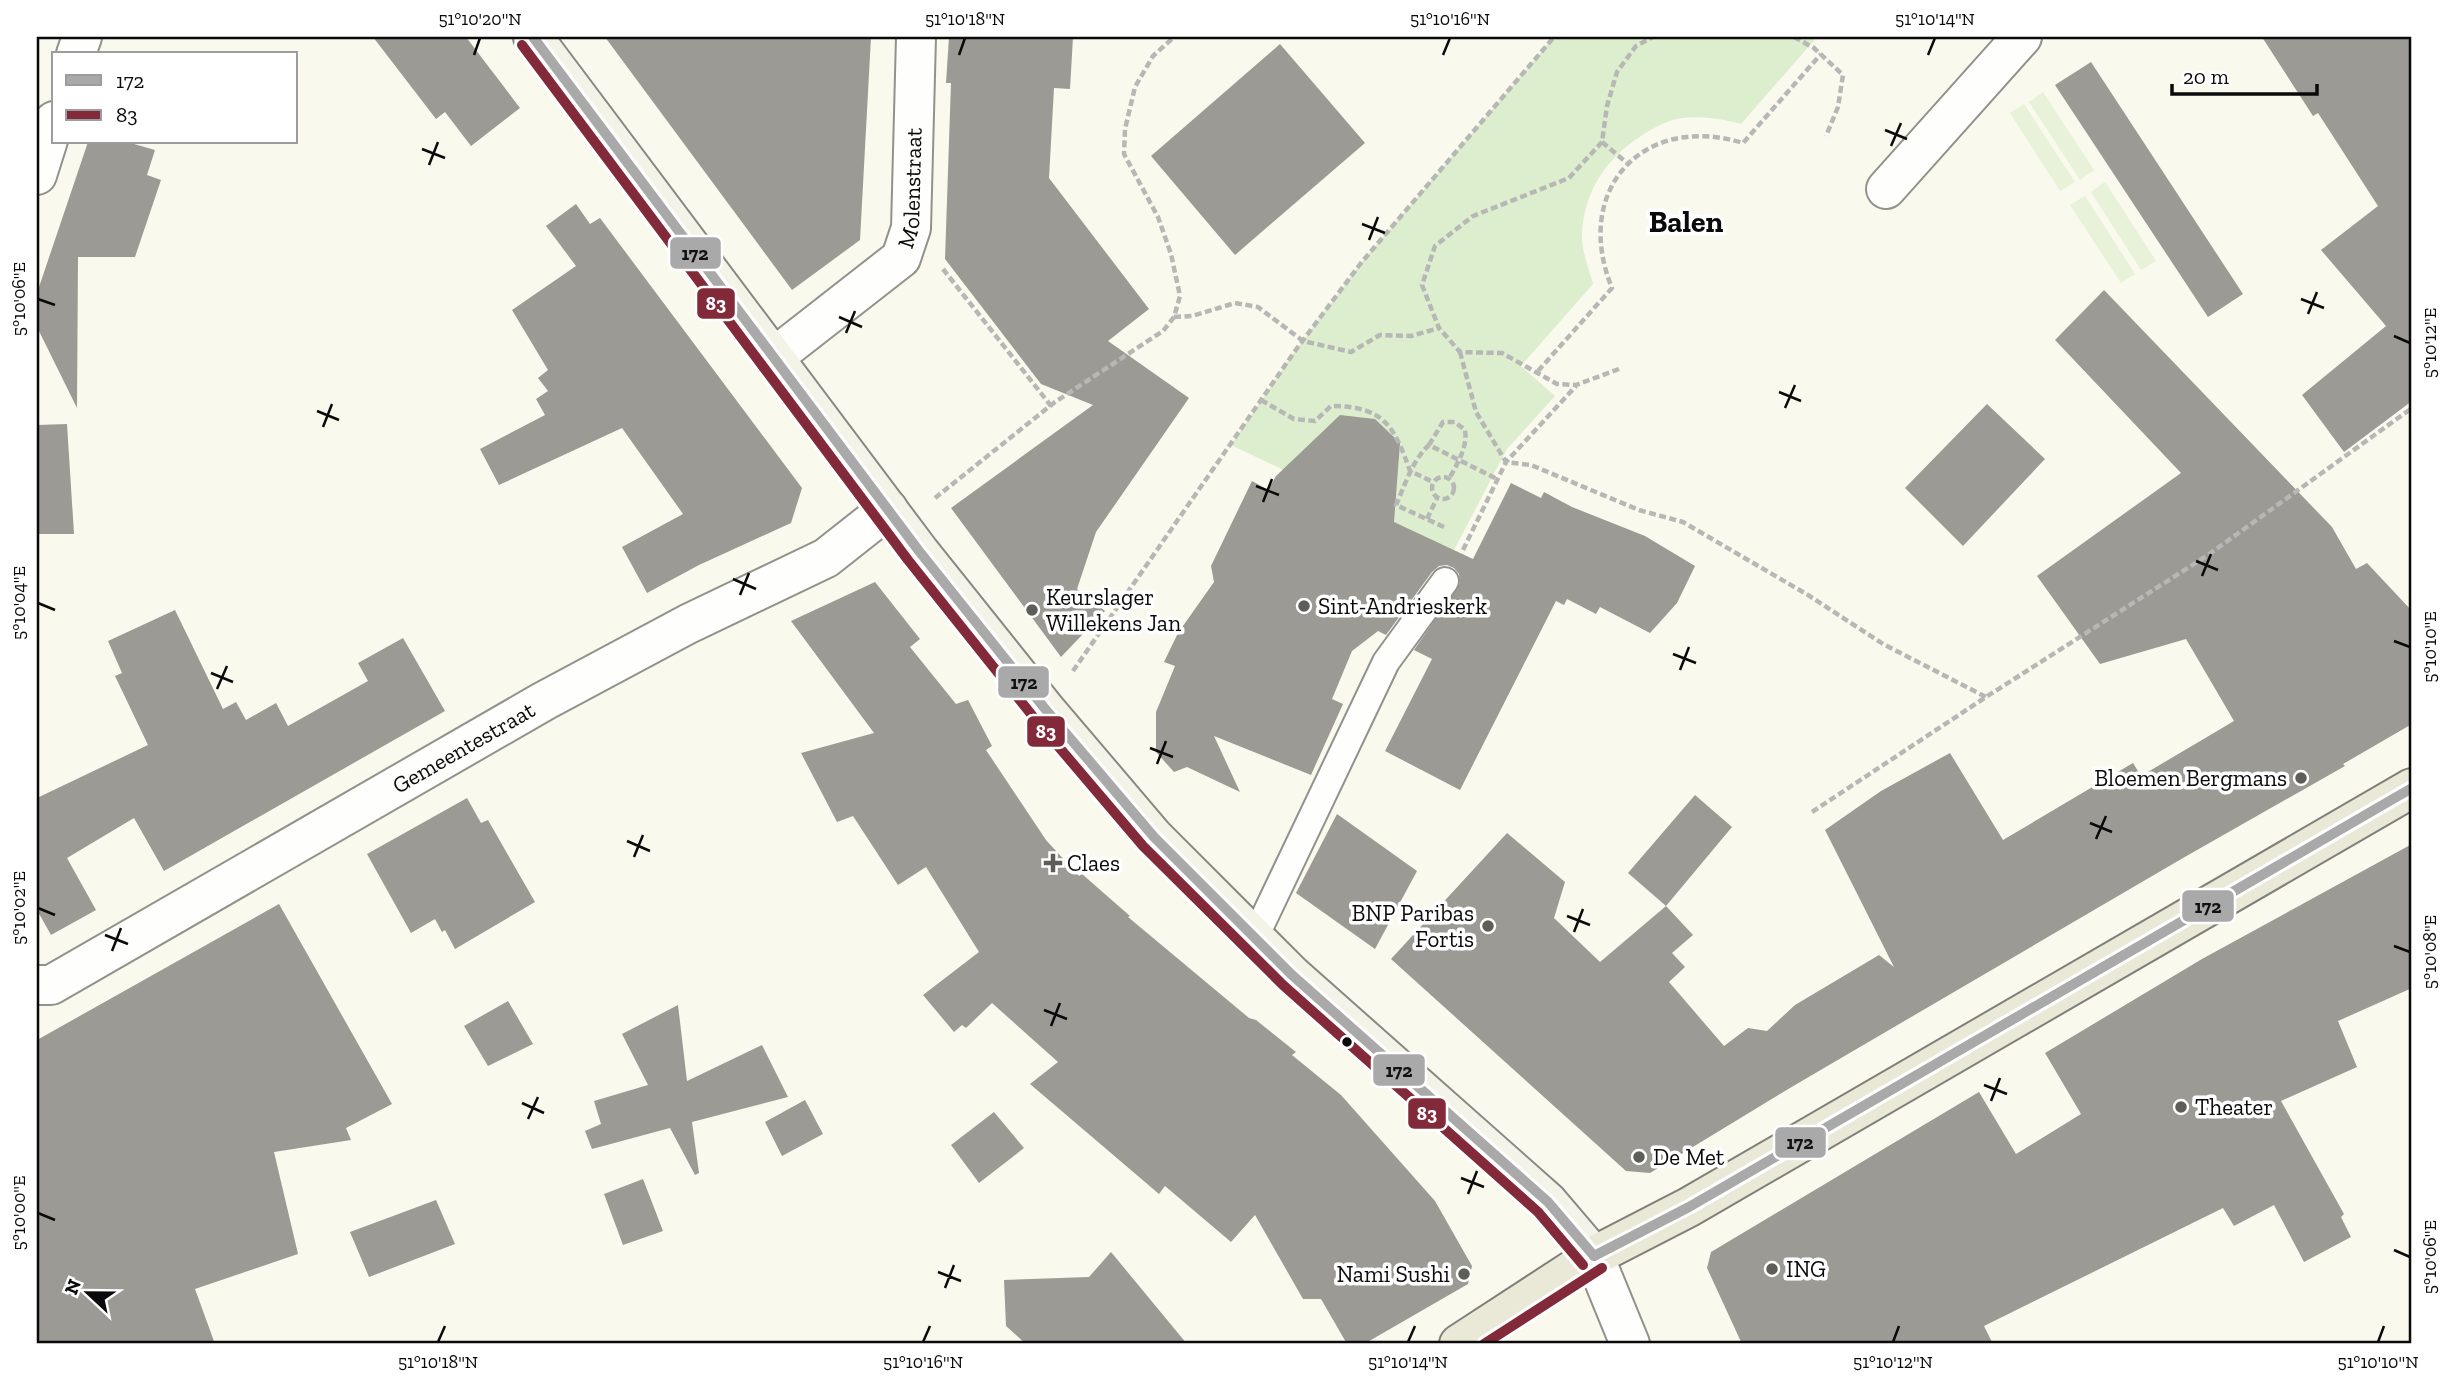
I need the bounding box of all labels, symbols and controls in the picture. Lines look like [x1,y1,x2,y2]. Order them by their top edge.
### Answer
text: 51°10'20"N [438,8,522,30]
text: 51°10'18"N [925,8,1005,30]
text: 51°10'16"N [1410,8,1490,30]
text: 51°10'14"N [1895,8,1975,30]
legend [52,52,298,144]
scale bar [2172,52,2318,96]
text: 20 m [2183,64,2229,89]
text: 172 [116,68,144,93]
text: 83 [116,102,138,127]
street label: Molenstraat [891,127,928,252]
district label: Balen [1649,204,1724,240]
line badge: 172 [669,236,722,270]
text: 172 [682,242,708,265]
text: 5°10'06"E [8,262,30,336]
line badge: 83 [696,287,736,320]
text: 83 [706,292,726,315]
text: 5°10'12"E [2419,308,2441,378]
text: 5°10'04"E [8,566,30,640]
place label: Keurslager Willekens Jan [1046,583,1181,637]
place label: Sint-Andrieskerk [1318,592,1487,620]
marker: Sint-Andrieskerk [1296,598,1312,614]
marker: Keurslager Willekens Jan [1024,602,1040,618]
text: 5°10'10"E [2419,611,2441,683]
line badge: 172 [997,665,1050,699]
text: 172 [1011,671,1037,694]
street label: Gemeentestraat [387,695,540,799]
line badge: 83 [1026,715,1066,748]
text: 83 [1036,720,1056,743]
place label: Bloemen Bergmans [2094,764,2287,792]
marker: Bloemen Bergmans [2293,770,2309,786]
place label: Claes [1067,849,1120,877]
marker: Claes [1045,855,1061,871]
text: 5°10'02"E [8,871,30,945]
line badge: 172 [2181,889,2235,923]
text: 172 [2195,895,2221,918]
place label: BNP Paribas Fortis [1351,899,1474,953]
text: 5°10'08"E [2419,915,2441,989]
marker: BNP Paribas Fortis [1480,918,1496,934]
unlabelled marker [1340,1035,1354,1049]
line badge: 172 [1372,1053,1426,1087]
text: 172 [1386,1059,1412,1082]
place label: Theater [2195,1093,2273,1121]
line badge: 83 [1407,1097,1447,1130]
marker: Theater [2173,1099,2189,1115]
text: 83 [1417,1102,1437,1125]
line badge: 172 [1774,1126,1827,1159]
text: 172 [1787,1131,1813,1154]
place label: De Met [1653,1143,1725,1171]
marker: De Met [1631,1149,1647,1165]
text: 5°10'00"E [8,1175,30,1251]
text: 5°10'06"E [2419,1220,2441,1294]
place label: ING [1786,1255,1826,1283]
north arrow [52,1258,122,1328]
place label: Nami Sushi [1336,1260,1450,1288]
marker: ING [1764,1261,1780,1277]
marker: Nami Sushi [1456,1266,1472,1282]
text: N [59,1276,86,1298]
text: 51°10'18"N [398,1351,478,1373]
text: 51°10'16"N [883,1351,963,1373]
text: 51°10'14"N [1368,1351,1448,1373]
text: 51°10'12"N [1853,1351,1933,1373]
text: 51°10'10"N [2338,1351,2418,1373]

